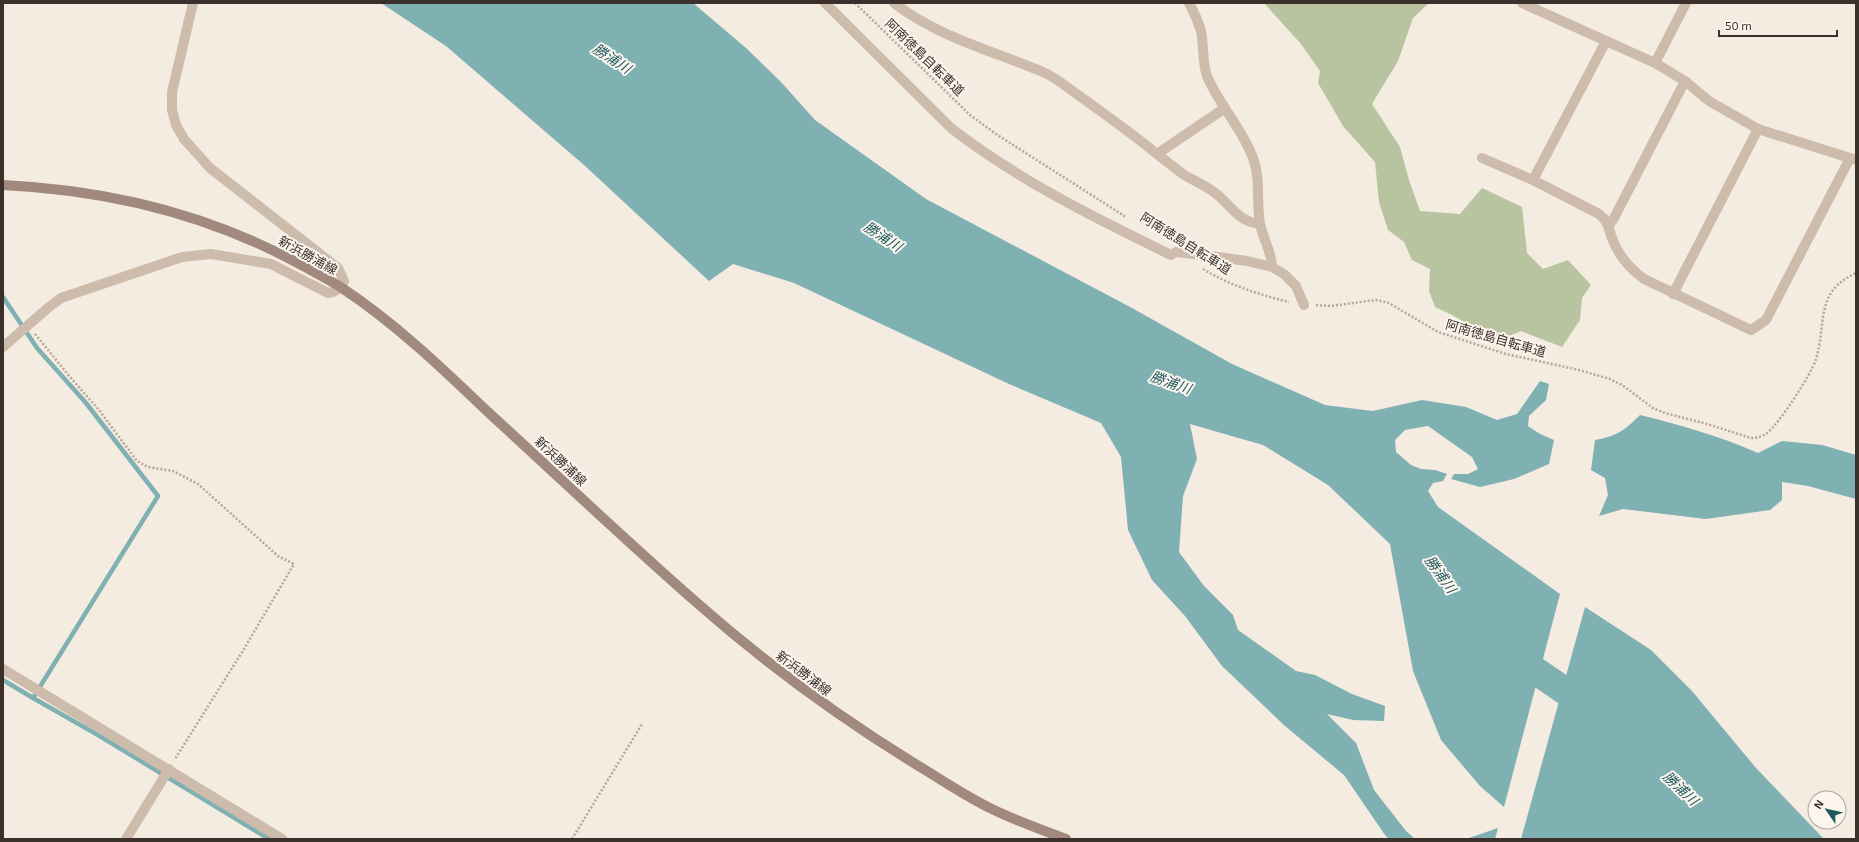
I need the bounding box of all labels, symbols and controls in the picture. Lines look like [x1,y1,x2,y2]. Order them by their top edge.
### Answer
scale bar [1719,12,1837,38]
street label: 阿南徳島自転車道 [882,15,968,99]
text: 50 m [1725,18,1752,32]
water label: 勝浦川 [590,39,636,78]
street label: 阿南徳島自転車道 [1138,209,1234,277]
water label: 勝浦川 [861,217,907,256]
street label: 新浜勝浦線 [276,232,340,278]
street label: 阿南徳島自転車道 [1444,316,1548,360]
water label: 勝浦川 [1148,367,1196,398]
street label: 新浜勝浦線 [532,433,590,489]
water label: 勝浦川 [1422,552,1461,598]
street label: 新浜勝浦線 [773,647,835,699]
water label: 勝浦川 [1660,767,1704,810]
north arrow [1807,790,1847,830]
text: N [1811,797,1826,811]

